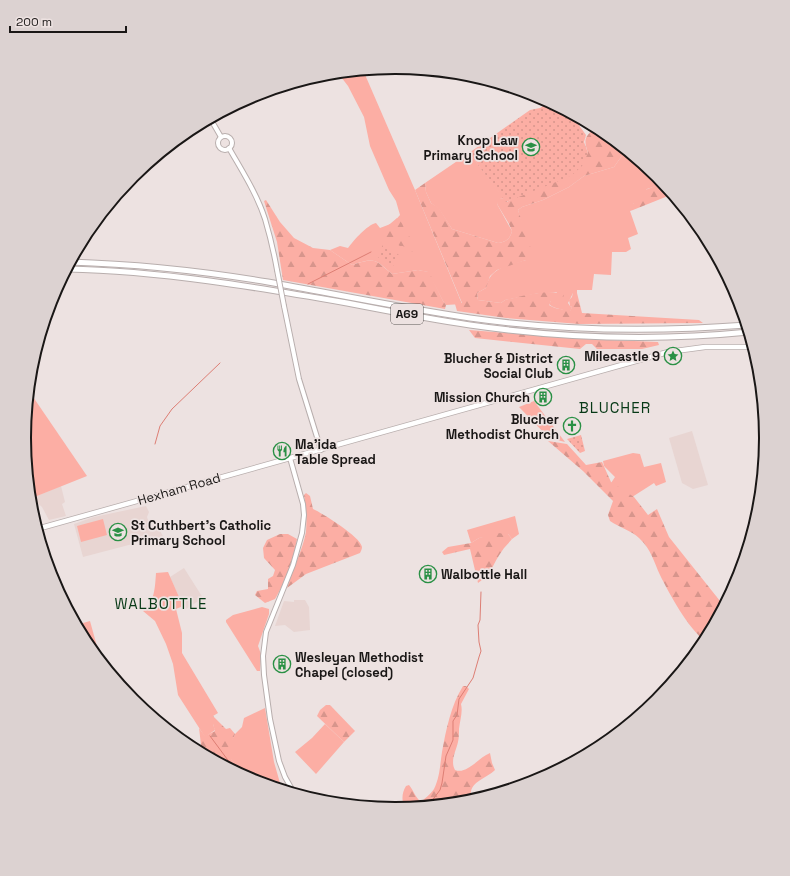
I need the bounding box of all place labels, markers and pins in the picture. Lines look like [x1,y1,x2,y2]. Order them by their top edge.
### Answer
place label: Knop Law Primary School [424,132,518,164]
school or university icon: Knop Law Primary School [521,137,541,157]
place icon: Milecastle 9 [663,346,683,366]
place label: Milecastle 9 [584,348,660,365]
place label: Blucher & District Social Club [444,350,553,382]
building icon: Blucher & District Social Club [556,355,576,375]
building icon: Mission Church [533,387,553,407]
place label: Mission Church [434,389,530,406]
place label: Blucher Methodist Church [446,411,559,443]
church icon: Blucher Methodist Church [562,416,582,436]
place label: Ma'ida Table Spread [295,436,376,468]
restaurant icon: Ma'ida Table Spread [272,441,292,461]
place label: St Cuthbert's Catholic Primary School [131,517,271,549]
school or university icon: St Cuthbert's Catholic Primary School [108,522,128,542]
building icon: Walbottle Hall [418,564,438,584]
place label: Walbottle Hall [441,566,527,583]
place label: Wesleyan Methodist Chapel (closed) [295,649,424,681]
building icon: Wesleyan Methodist Chapel (closed) [272,654,292,674]

